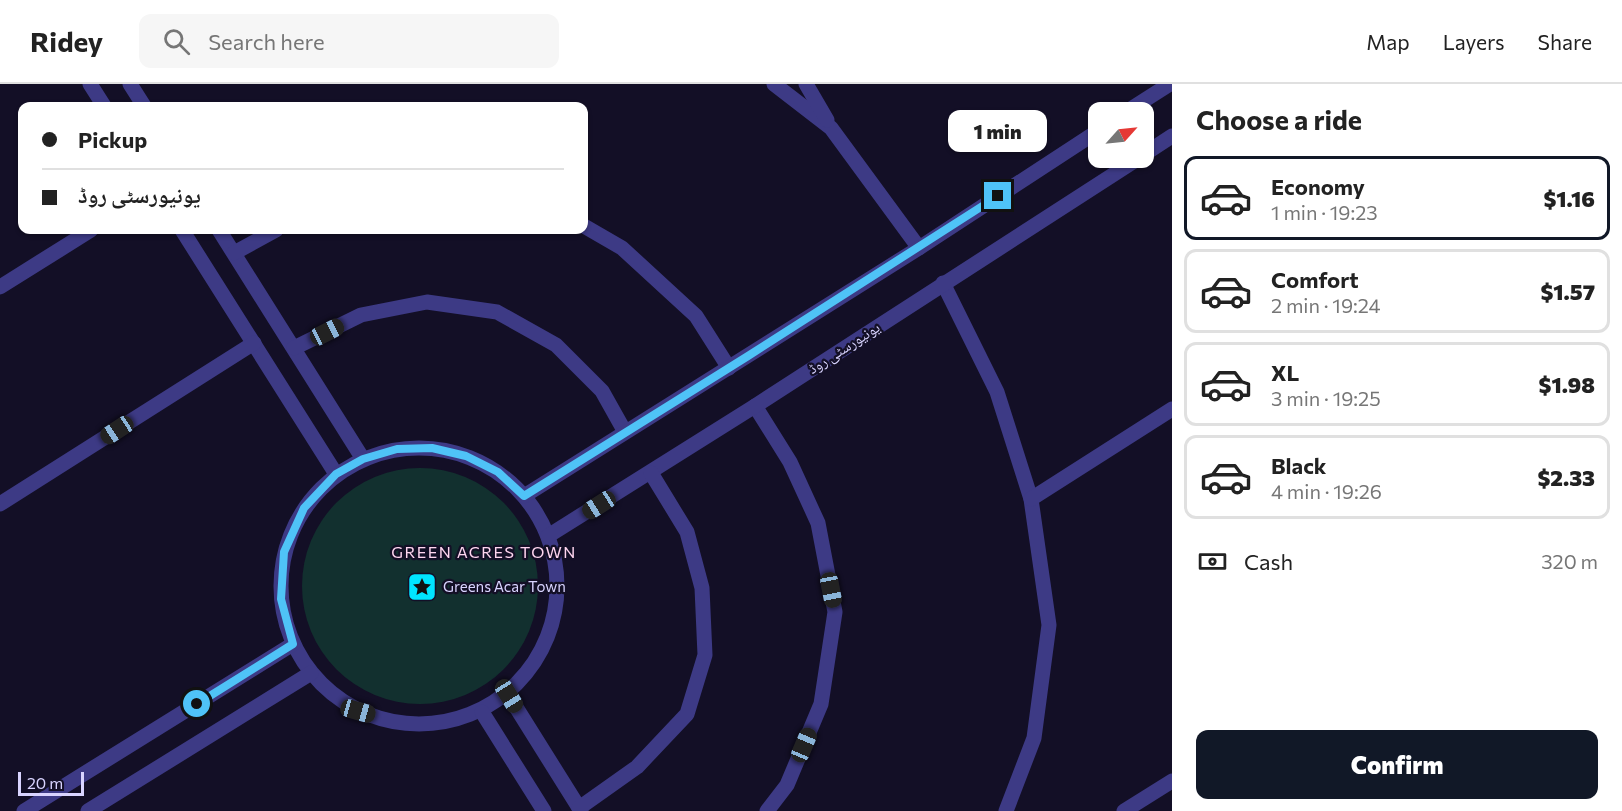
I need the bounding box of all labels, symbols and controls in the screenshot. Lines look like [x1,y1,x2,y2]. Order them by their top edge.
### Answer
search box [139,14,559,68]
text: Ridey [30,24,103,58]
icon: search [160,25,193,58]
text: Search here [208,28,325,55]
text: Map [1366,29,1410,54]
text: Layers [1443,29,1505,54]
text: Share [1538,29,1592,54]
north arrow [1088,102,1154,168]
map controls [1088,102,1154,168]
text: Choose a ride [1196,103,1362,136]
callout: 1 min [948,109,1048,151]
text: 1 min [973,119,1022,143]
text: Pickup [78,126,147,153]
icon: car [1199,171,1253,225]
text: Economy [1271,173,1365,200]
text: یونیورسٹی روڈ [78,181,201,208]
route end [984,182,1011,209]
text: $1.16 [1543,185,1595,212]
text: 1 min · 19:23 [1271,200,1378,224]
icon: car [1199,264,1253,318]
text: Comfort [1271,266,1359,293]
text: $1.57 [1540,278,1595,305]
text: 2 min · 19:24 [1271,293,1381,317]
car [307,316,347,348]
street label: یونیورسٹی روڈ [804,317,884,379]
icon: car [1199,357,1253,411]
text: XL [1271,359,1299,386]
text: $1.98 [1539,371,1595,398]
text: 3 min · 19:25 [1271,386,1381,410]
car [97,413,137,447]
icon: car [1199,450,1253,504]
text: Black [1271,452,1326,479]
text: $2.33 [1538,464,1595,491]
text: 4 min · 19:26 [1271,479,1382,503]
car [579,488,619,522]
district label: GREEN ACRES TOWN [391,542,577,561]
icon: cash [1196,545,1229,578]
text: Cash [1244,548,1293,575]
text: 320 m [1541,549,1598,573]
place icon: Greens Acar Town [406,571,438,603]
car [819,571,843,609]
place label: Greens Acar Town [443,577,566,595]
car [492,676,526,716]
route start [183,690,210,717]
car [338,697,378,725]
car [789,725,819,765]
button: Confirm [1196,730,1598,799]
scale bar [18,769,84,796]
text: 20 m [27,773,63,792]

